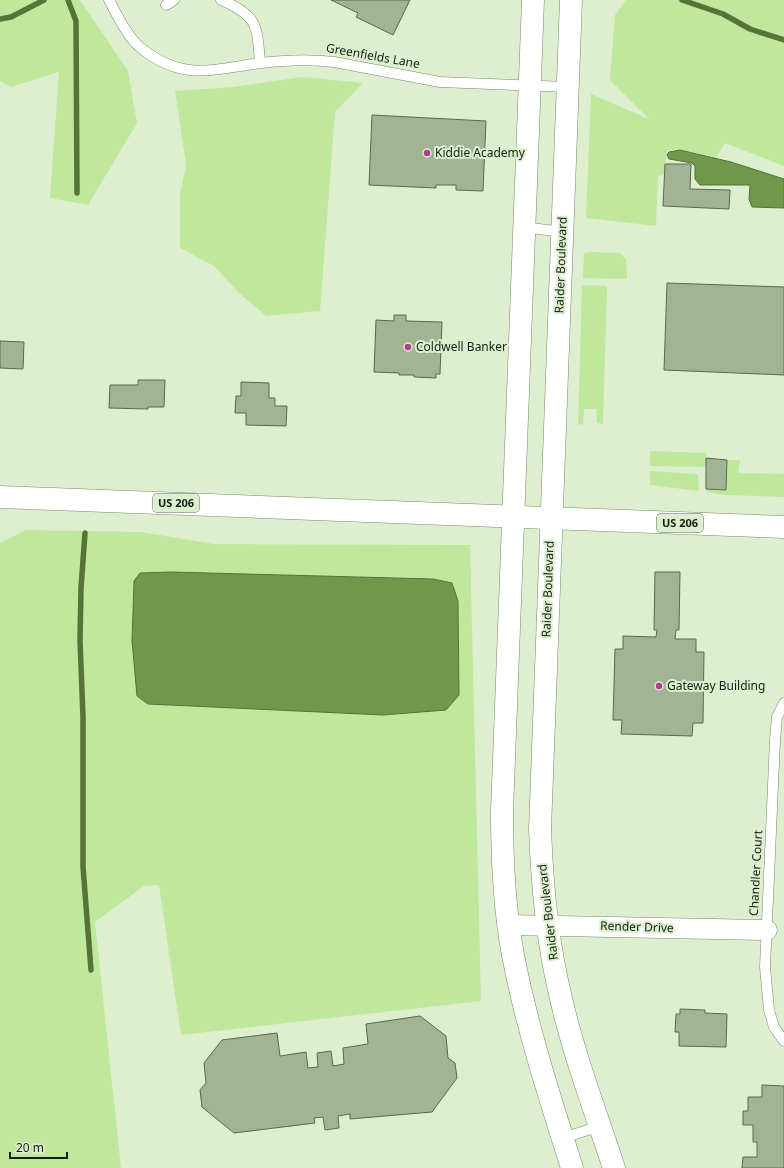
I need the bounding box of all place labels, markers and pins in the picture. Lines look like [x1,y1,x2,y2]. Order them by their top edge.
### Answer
place label: Kiddie Academy [435,144,526,161]
marker: Kiddie Academy [422,148,432,158]
place label: Coldwell Banker [416,338,507,355]
marker: Coldwell Banker [403,342,413,352]
place label: Gateway Building [667,677,765,694]
marker: Gateway Building [654,681,664,691]

